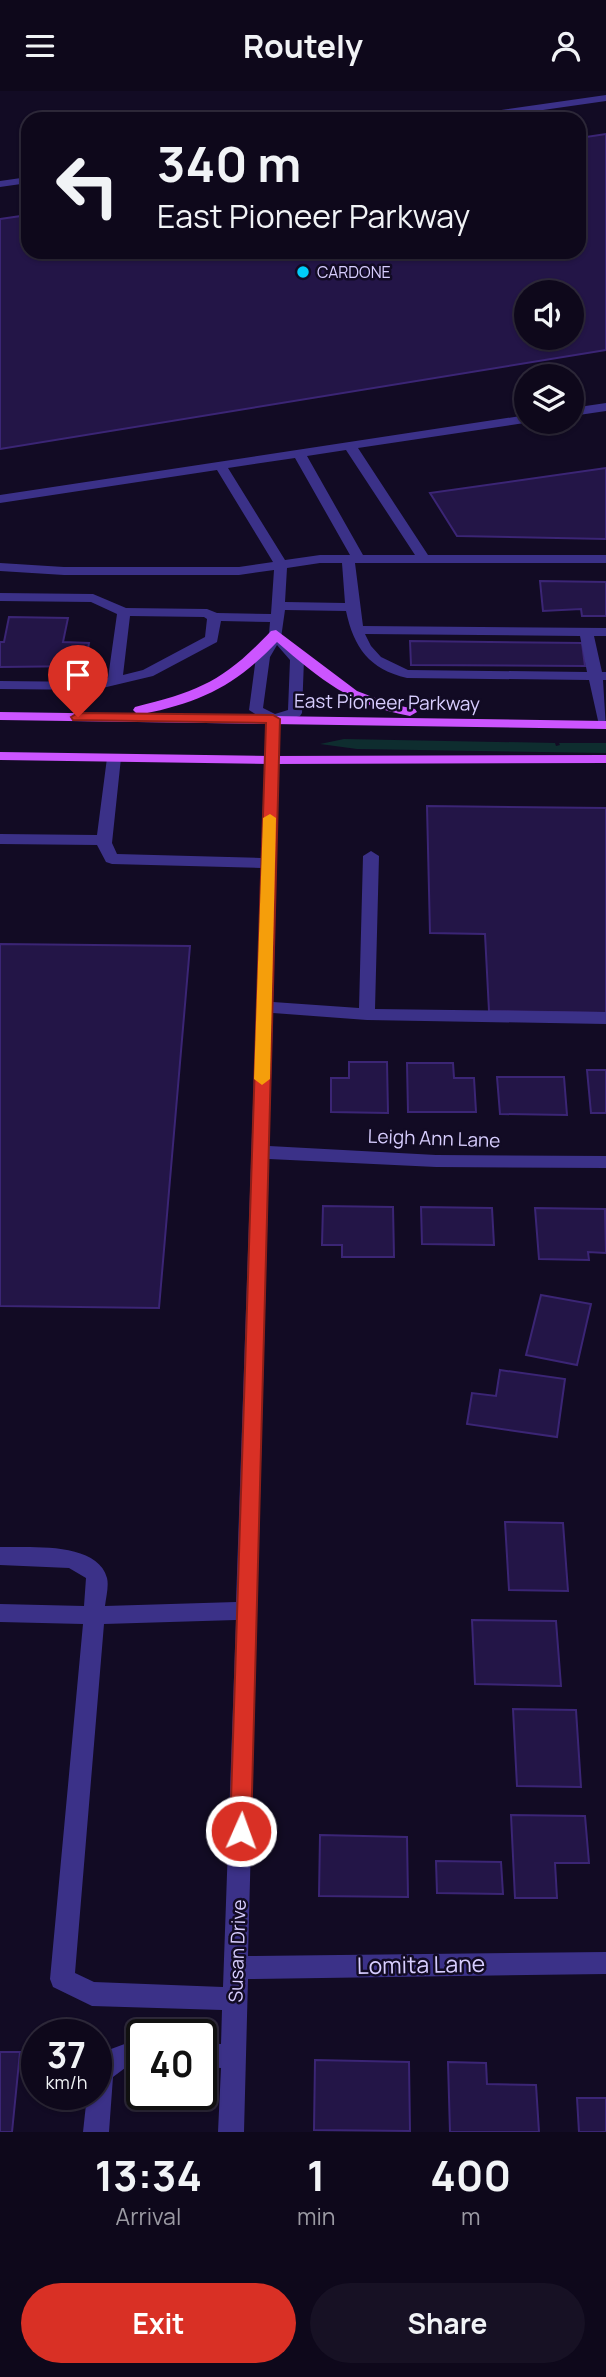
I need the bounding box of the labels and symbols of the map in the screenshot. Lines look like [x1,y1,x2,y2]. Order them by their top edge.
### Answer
place label: CARDONE [317,261,391,283]
marker: CARDONE [295,264,311,280]
pin [48,645,108,717]
street label: East Pioneer Parkway [294,687,480,717]
street label: Leigh Ann Lane [367,1123,501,1153]
position arrow [204,1794,278,1868]
street label: Susan Drive [222,1899,252,2003]
street label: Lomita Lane [357,1947,485,1981]
speed limit sign: 40 [126,2019,217,2110]

